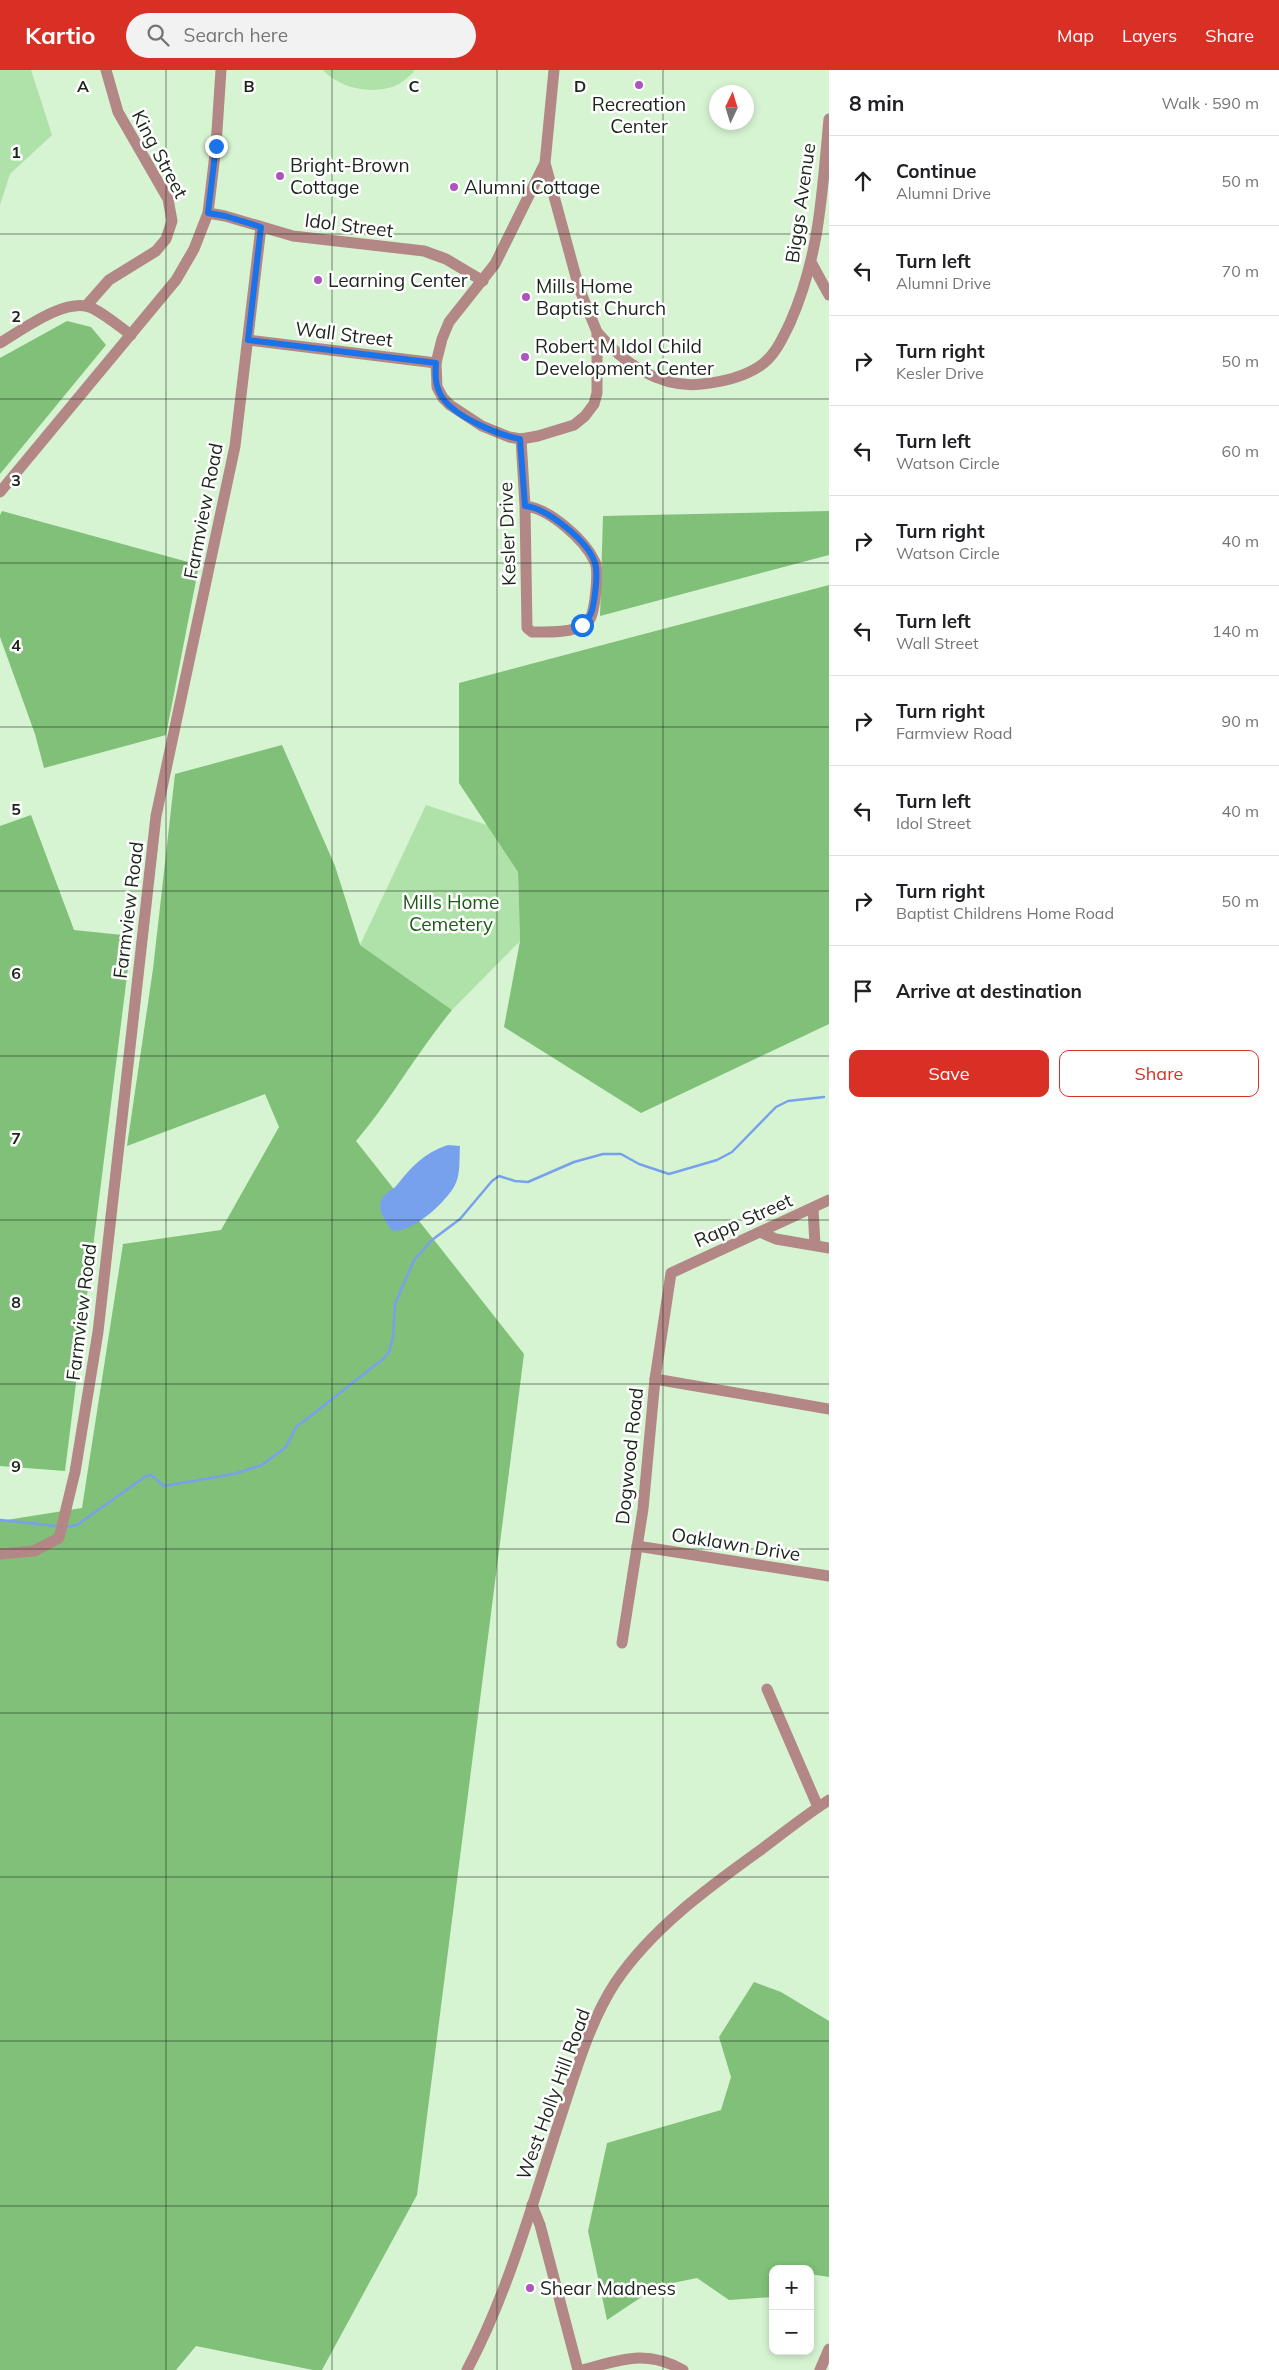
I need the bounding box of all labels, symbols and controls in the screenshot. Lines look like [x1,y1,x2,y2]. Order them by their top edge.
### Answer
search box [126,13,476,58]
text: Kartio [25,20,96,50]
icon: search [144,21,172,49]
text: Search here [184,23,288,47]
text: Map [1057,24,1094,47]
text: Layers [1122,24,1177,47]
text: Share [1205,24,1254,47]
text: A [77,76,89,96]
text: B [243,76,255,96]
text: C [409,76,420,96]
text: D [574,76,586,96]
marker: Recreation Center [633,79,645,91]
north arrow [709,85,754,130]
text: 8 min [849,90,904,116]
place label: Recreation Center [592,92,686,138]
text: Walk · 590 m [1161,93,1259,113]
street label: King Street [127,106,193,203]
route end [205,135,228,158]
street label: Biggs Avenue [780,141,820,265]
text: 1 [11,142,21,162]
place label: Bright-Brown Cottage [290,153,410,199]
text: Continue [896,159,976,183]
icon: ahead [849,167,877,195]
marker: Bright-Brown Cottage [274,170,286,182]
text: 50 m [1222,171,1259,191]
place label: Alumni Cottage [464,175,600,199]
marker: Alumni Cottage [448,181,460,193]
text: Alumni Drive [896,183,991,203]
street label: Idol Street [303,208,395,242]
text: Turn left [896,249,971,273]
icon: left [849,257,877,285]
text: 70 m [1222,261,1259,281]
place label: Learning Center [328,268,468,292]
text: Alumni Drive [896,273,991,293]
marker: Learning Center [312,274,324,286]
place label: Mills Home Baptist Church [536,274,666,320]
marker: Mills Home Baptist Church [520,291,532,303]
text: 2 [11,306,21,326]
street label: Wall Street [294,316,394,352]
place label: Robert M Idol Child Development Center [535,334,714,380]
text: Turn right [896,339,985,363]
icon: right [849,347,877,375]
marker: Robert M Idol Child Development Center [519,351,531,363]
text: 50 m [1222,351,1259,371]
text: Kesler Drive [896,363,984,383]
text: Turn left [896,429,971,453]
icon: left [849,437,877,465]
street label: Farmview Road [178,441,228,581]
text: 60 m [1222,441,1259,461]
text: Watson Circle [896,453,1000,473]
text: 3 [11,470,21,490]
street label: Kesler Drive [493,482,521,586]
text: Turn right [896,519,985,543]
icon: right [849,527,877,555]
text: 40 m [1222,531,1259,551]
text: Watson Circle [896,543,1000,563]
text: Turn left [896,609,971,633]
route start [571,614,594,637]
icon: left [849,617,877,645]
text: 140 m [1212,621,1259,641]
text: Wall Street [896,633,979,653]
text: 4 [11,635,21,655]
text: Turn right [896,699,985,723]
icon: right [849,707,877,735]
text: 90 m [1222,711,1259,731]
text: Farmview Road [896,723,1012,743]
text: Turn left [896,789,971,813]
icon: left [849,797,877,825]
text: 5 [11,799,21,819]
text: 40 m [1222,801,1259,821]
text: Idol Street [896,813,971,833]
street label: Farmview Road [108,840,148,980]
text: Turn right [896,879,985,903]
icon: right [849,887,877,915]
park label: Mills Home Cemetery [403,890,499,936]
text: 50 m [1222,891,1259,911]
text: Baptist Childrens Home Road [896,903,1114,923]
text: 6 [11,963,21,983]
icon: arrive [849,977,877,1005]
text: Arrive at destination [896,979,1082,1003]
button: Save [849,1050,1049,1097]
button: Share [1059,1050,1259,1097]
text: 7 [11,1128,21,1148]
street label: Rapp Street [690,1188,796,1252]
street label: Farmview Road [61,1242,101,1382]
text: 8 [11,1292,21,1312]
street label: Dogwood Road [610,1386,648,1526]
text: 9 [11,1456,21,1476]
street label: Oaklawn Drive [670,1522,802,1566]
street label: West Holly Hill Road [511,2005,595,2183]
map controls [769,2265,814,2355]
button: + [769,2265,814,2310]
place label: Shear Madness [540,2276,676,2300]
marker: Shear Madness [524,2282,536,2294]
button: − [769,2310,814,2355]

